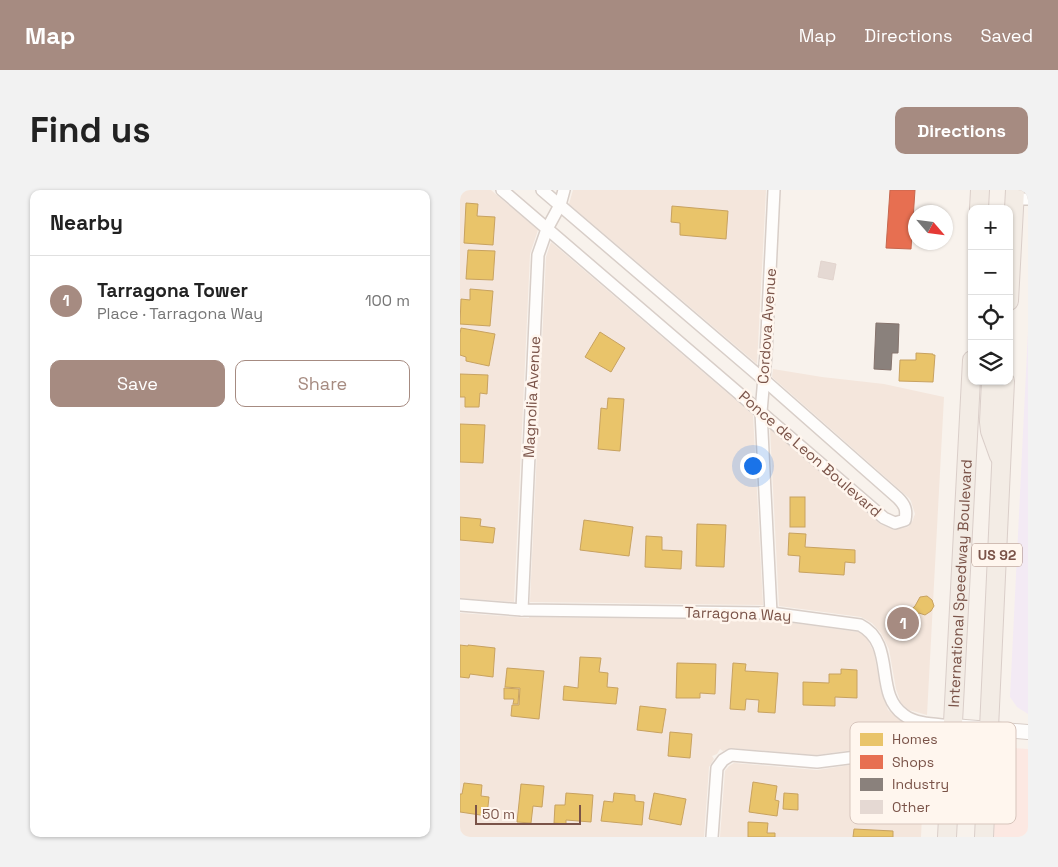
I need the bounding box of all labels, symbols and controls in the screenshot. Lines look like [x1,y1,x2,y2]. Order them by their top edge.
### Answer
text: Map [25,20,75,51]
text: Map [799,24,836,47]
text: Directions [864,24,953,47]
text: Saved [981,24,1033,47]
button: Directions [895,107,1028,154]
text: Find us [30,108,151,152]
north arrow [908,205,953,250]
map controls [968,205,1013,385]
button: + [968,205,1013,250]
text: Nearby [50,209,123,236]
button: − [968,250,1013,295]
street label: Cordova Avenue [753,267,780,385]
text: Tarragona Tower [97,278,248,303]
text: 1 [62,290,70,311]
text: 100 m [365,290,410,311]
button: locate [968,295,1013,340]
text: Place · Tarragona Way [97,303,263,324]
street label: Magnolia Avenue [519,335,544,458]
button: layers [968,340,1013,385]
button: Save [50,360,225,407]
button: Share [235,360,410,407]
street label: Ponce de Leon Boulevard [735,386,886,521]
your location [740,453,766,479]
street label: International Speedway Boulevard [944,459,976,708]
road number: US 92 [972,544,1022,566]
street label: Tarragona Way [684,602,792,625]
pin: 1 [887,604,919,642]
legend [850,722,1016,824]
text: Homes [892,730,938,748]
text: Shops [892,753,934,771]
text: Industry [892,775,949,793]
text: Other [892,798,930,816]
scale bar [475,802,581,825]
text: 50 m [482,805,515,823]

